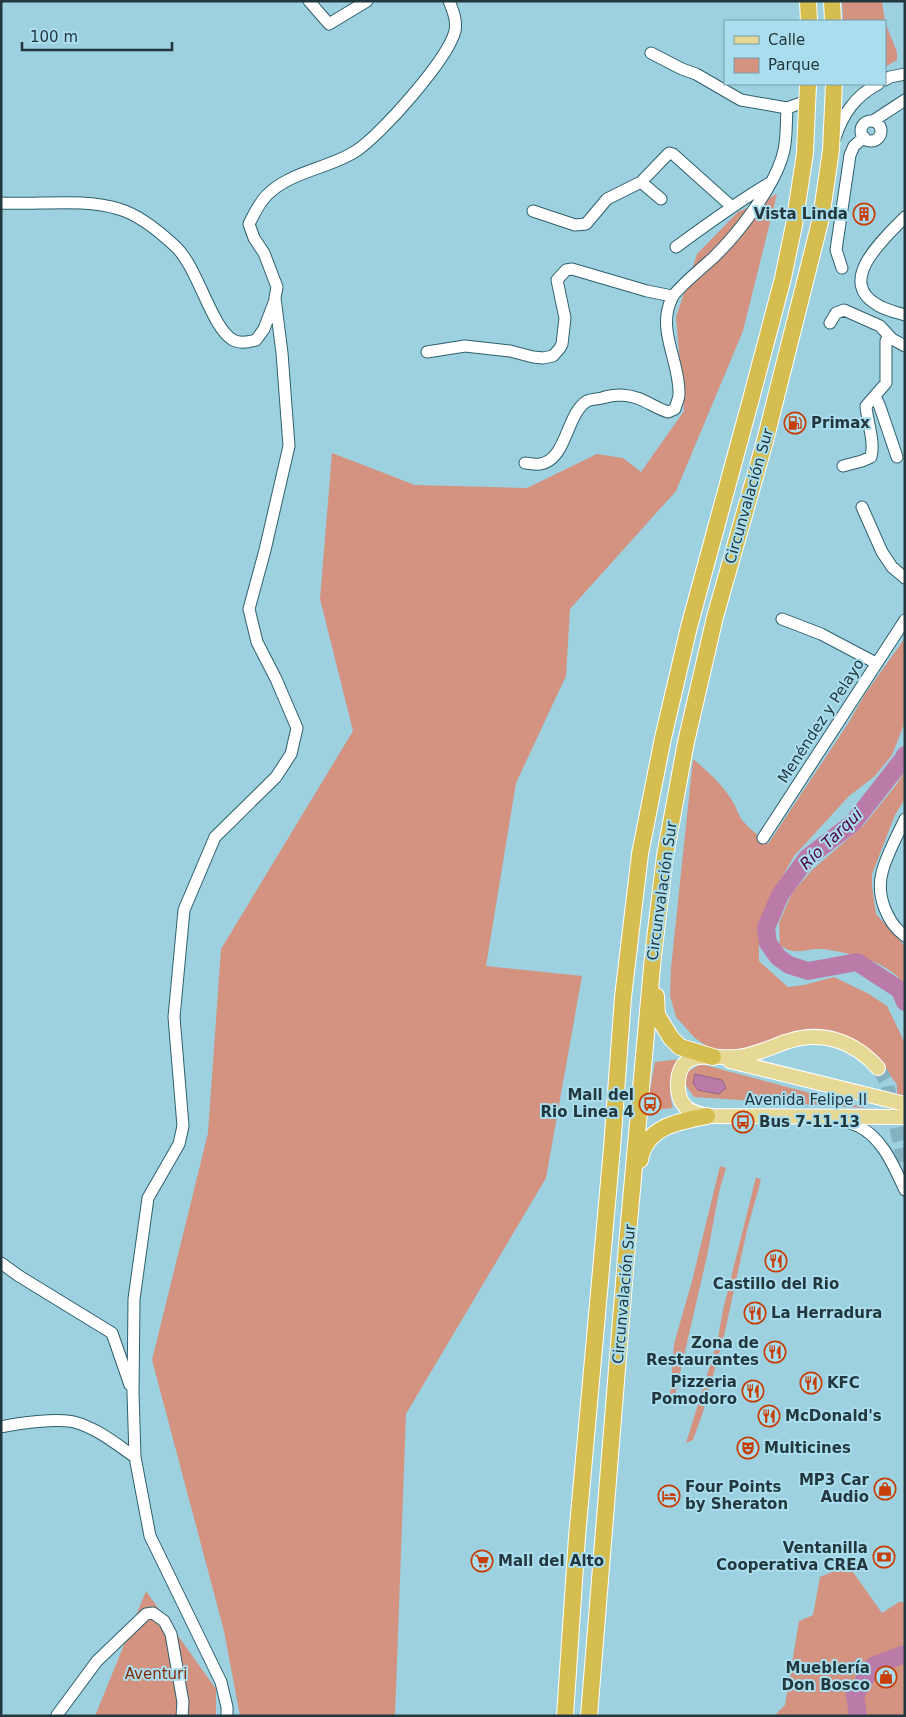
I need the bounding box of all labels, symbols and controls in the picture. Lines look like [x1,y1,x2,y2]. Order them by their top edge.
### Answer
scale bar [22,20,172,52]
legend [724,20,886,85]
text: 100 m [30,28,78,46]
text: Calle [768,31,805,49]
text: Parque [768,56,820,74]
building icon: Vista Linda [852,202,876,226]
place label: Vista Linda [754,205,848,223]
fuel station icon: Primax [783,411,807,435]
place label: Primax [811,414,870,432]
street label: Circunvalación Sur [721,425,777,566]
street label: Menéndez y Pelayo [774,655,868,787]
water label: Río Tarqui [796,804,867,874]
street label: Circunvalación Sur [643,819,681,962]
place label: Mall del Rio Linea 4 [540,1086,634,1121]
street label: Avenida Felipe II [745,1091,867,1109]
bus stop icon: Mall del Rio Linea 4 [638,1092,662,1116]
bus stop icon: Bus 7-11-13 [731,1110,755,1134]
place label: Bus 7-11-13 [759,1113,860,1131]
street label: Circunvalación Sur [609,1223,639,1365]
restaurant icon: Castillo del Rio [764,1249,788,1273]
place label: Castillo del Rio [713,1275,839,1293]
restaurant icon: La Herradura [743,1301,767,1325]
place label: La Herradura [771,1304,882,1322]
place label: Zona de Restaurantes [646,1334,759,1369]
restaurant icon: Zona de Restaurantes [763,1340,787,1364]
restaurant icon: KFC [799,1371,823,1395]
place label: Pizzeria Pomodoro [651,1373,737,1408]
place label: KFC [827,1374,860,1392]
restaurant icon: Pizzeria Pomodoro [741,1379,765,1403]
restaurant icon: McDonald's [757,1404,781,1428]
place label: McDonald's [785,1407,882,1425]
theatre icon: Multicines [736,1436,760,1460]
place label: Multicines [764,1439,851,1457]
place label: MP3 Car Audio [799,1471,870,1506]
shop icon: MP3 Car Audio [873,1477,897,1501]
place label: Four Points by Sheraton [685,1478,788,1513]
hotel icon: Four Points by Sheraton [657,1484,681,1508]
place label: Ventanilla Cooperativa CREA [716,1539,868,1574]
bank icon: Ventanilla Cooperativa CREA [872,1545,896,1569]
supermarket icon: Mall del Alto [470,1549,494,1573]
place label: Mall del Alto [498,1552,604,1570]
place label: Mueblería Don Bosco [781,1659,870,1694]
park label: Aventuri [125,1665,187,1683]
shop icon: Mueblería Don Bosco [874,1665,898,1689]

